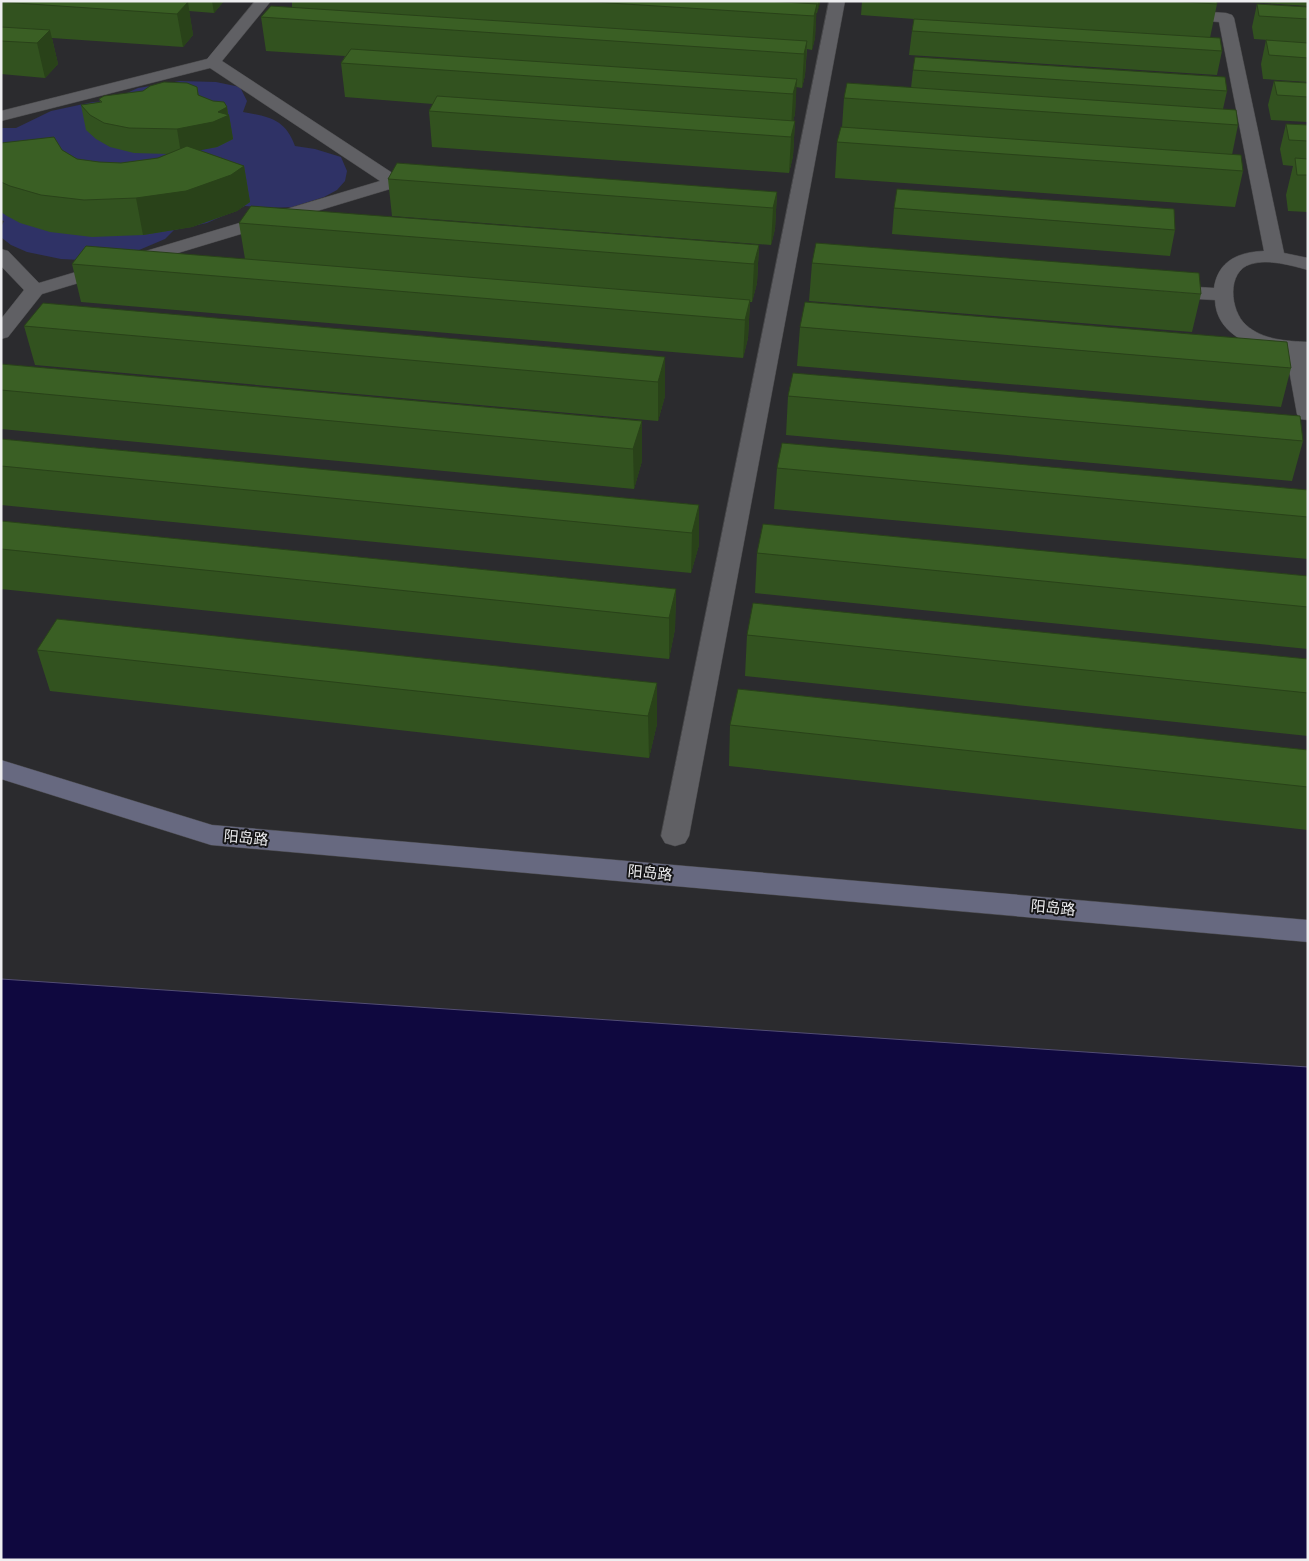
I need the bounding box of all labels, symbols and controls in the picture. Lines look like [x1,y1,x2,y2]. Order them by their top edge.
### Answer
street label: 阳岛路 [223,826,269,848]
street label: 阳岛路 [627,861,673,883]
street label: 阳岛路 [1030,896,1076,918]

